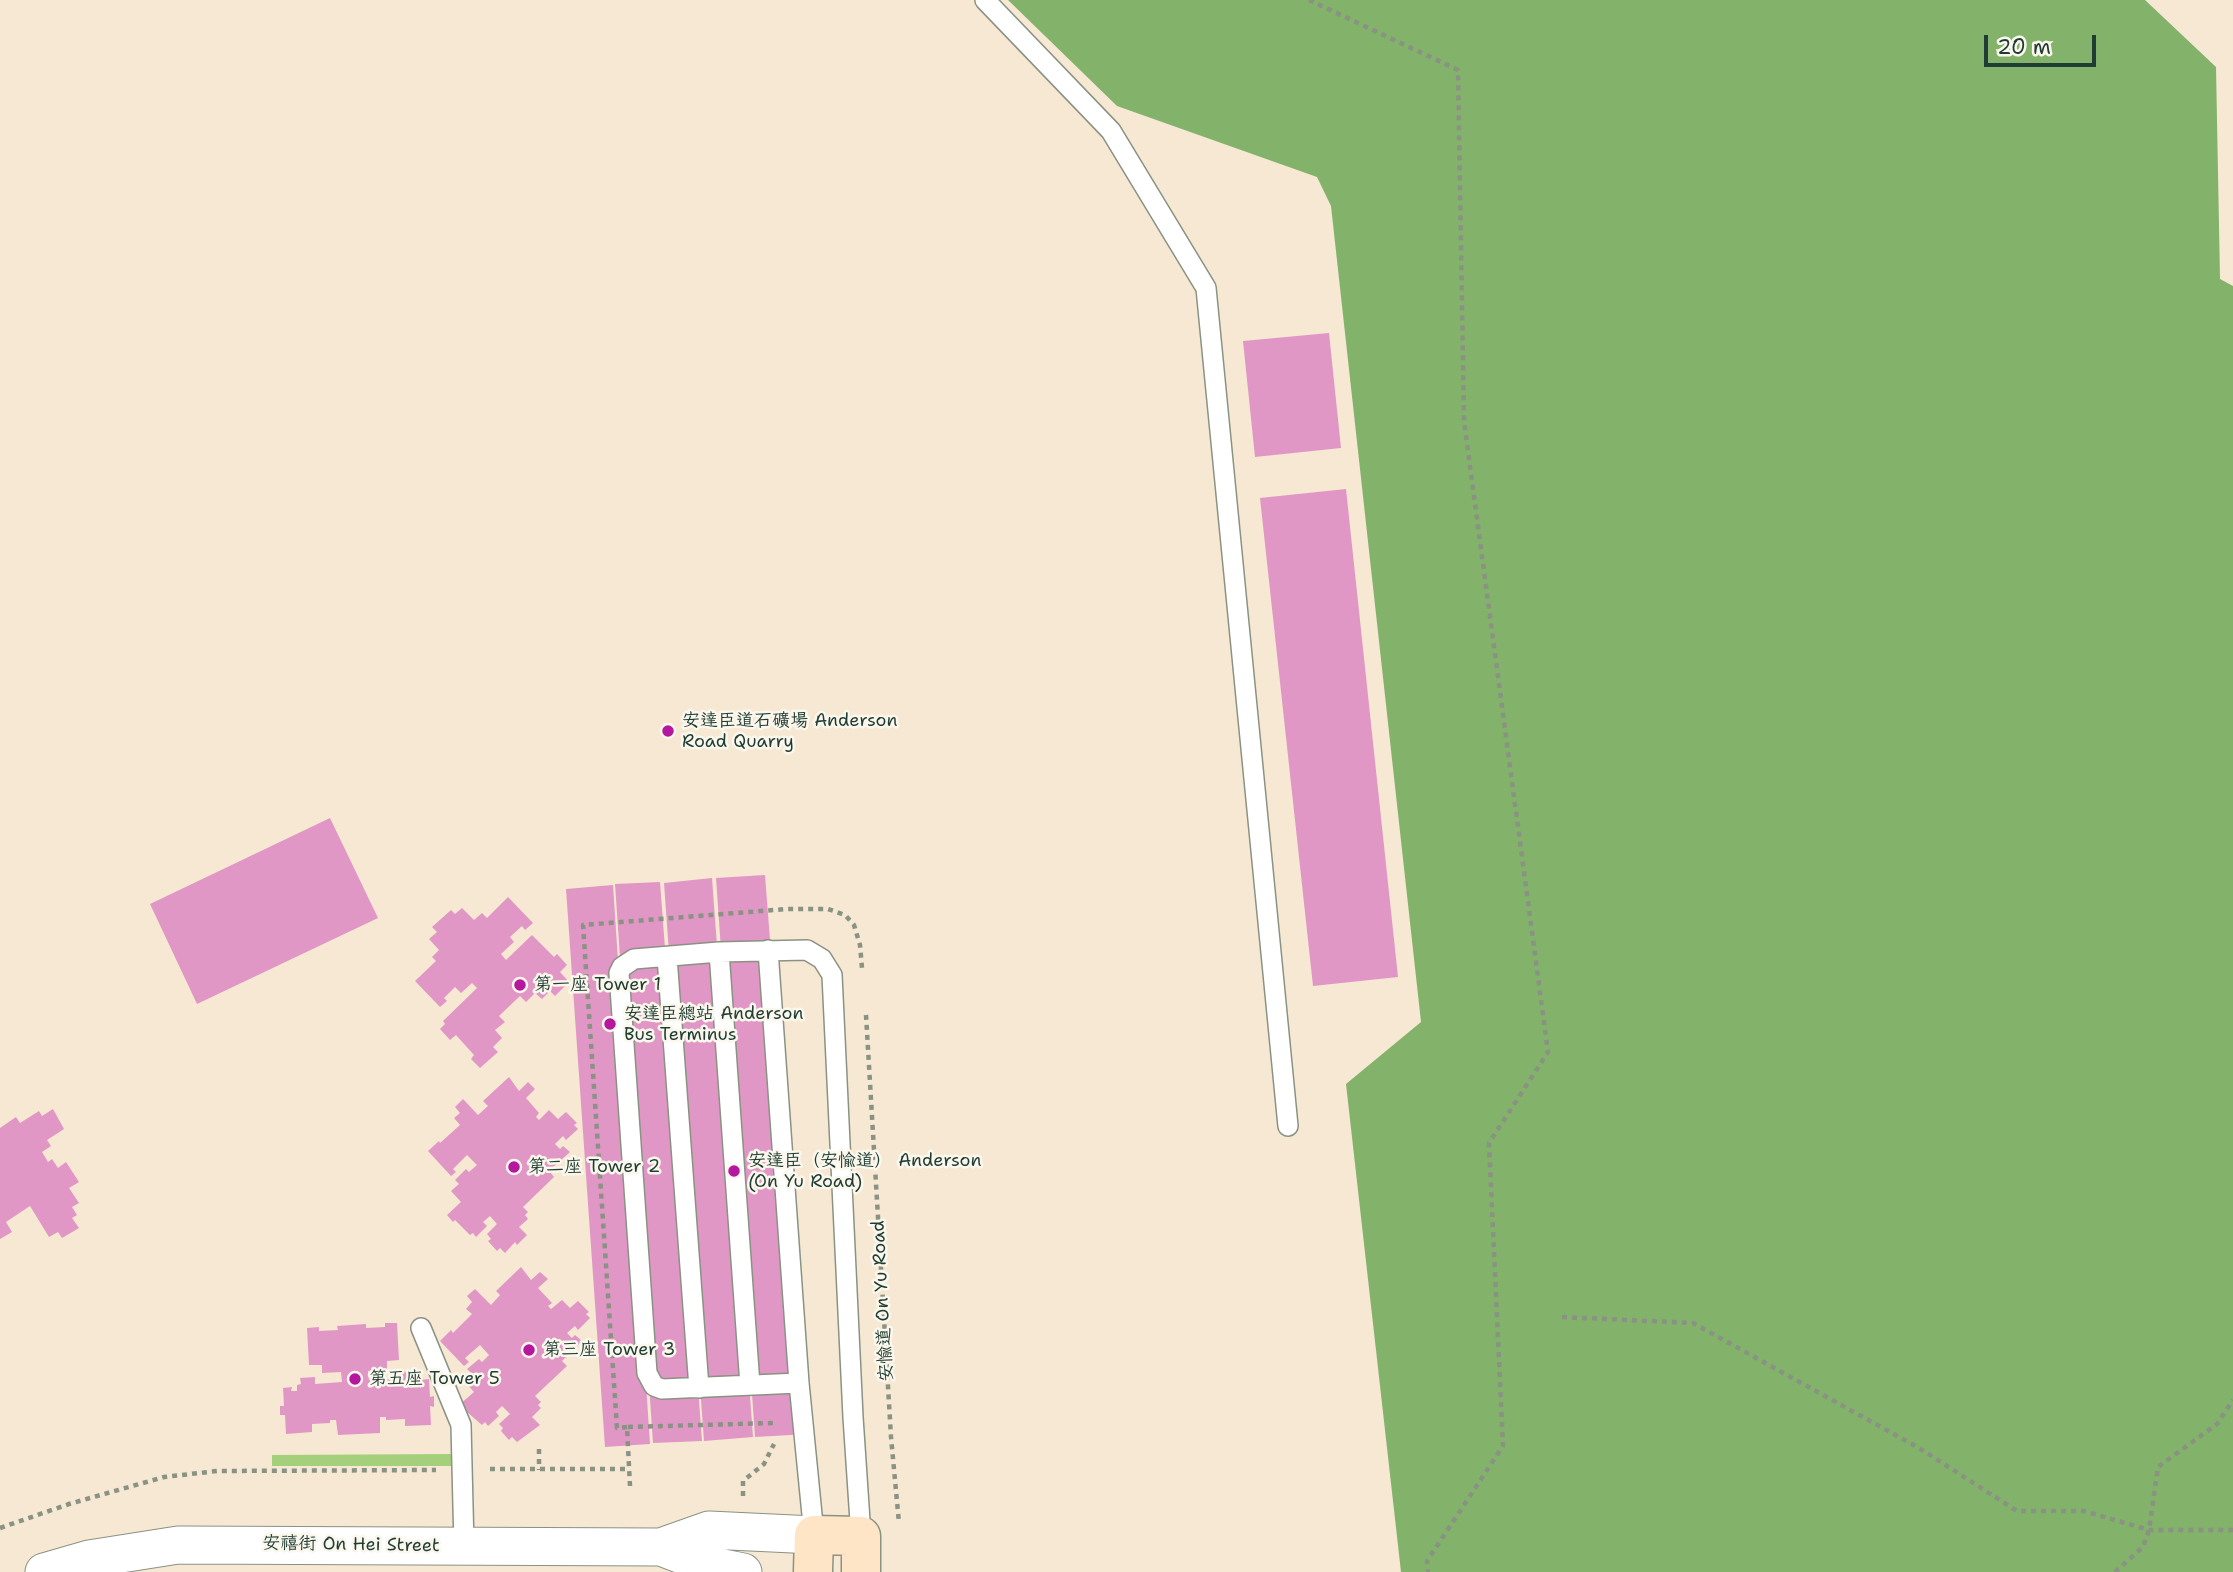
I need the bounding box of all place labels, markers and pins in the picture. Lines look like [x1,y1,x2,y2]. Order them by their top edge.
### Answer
place label: 安達臣道石礦場 Anderson Road Quarry [682,710,897,752]
marker: 安達臣道石礦場 Anderson Road Quarry [660,723,676,739]
place label: 第一座 Tower 1 [534,974,661,996]
marker: 第一座 Tower 1 [512,977,528,993]
place label: 安達臣總站 Anderson Bus Terminus [624,1003,803,1046]
marker: 安達臣總站 Anderson Bus Terminus [602,1016,618,1032]
place label: 安達臣（安愉道） Anderson (On Yu Road) [748,1150,981,1192]
place label: 第二座 Tower 2 [528,1156,660,1178]
marker: 第二座 Tower 2 [506,1159,522,1175]
marker: 安達臣（安愉道） Anderson (On Yu Road) [726,1163,742,1179]
place label: 第三座 Tower 3 [543,1339,675,1361]
marker: 第三座 Tower 3 [521,1342,537,1358]
place label: 第五座 Tower 5 [369,1368,500,1390]
marker: 第五座 Tower 5 [347,1371,363,1387]

